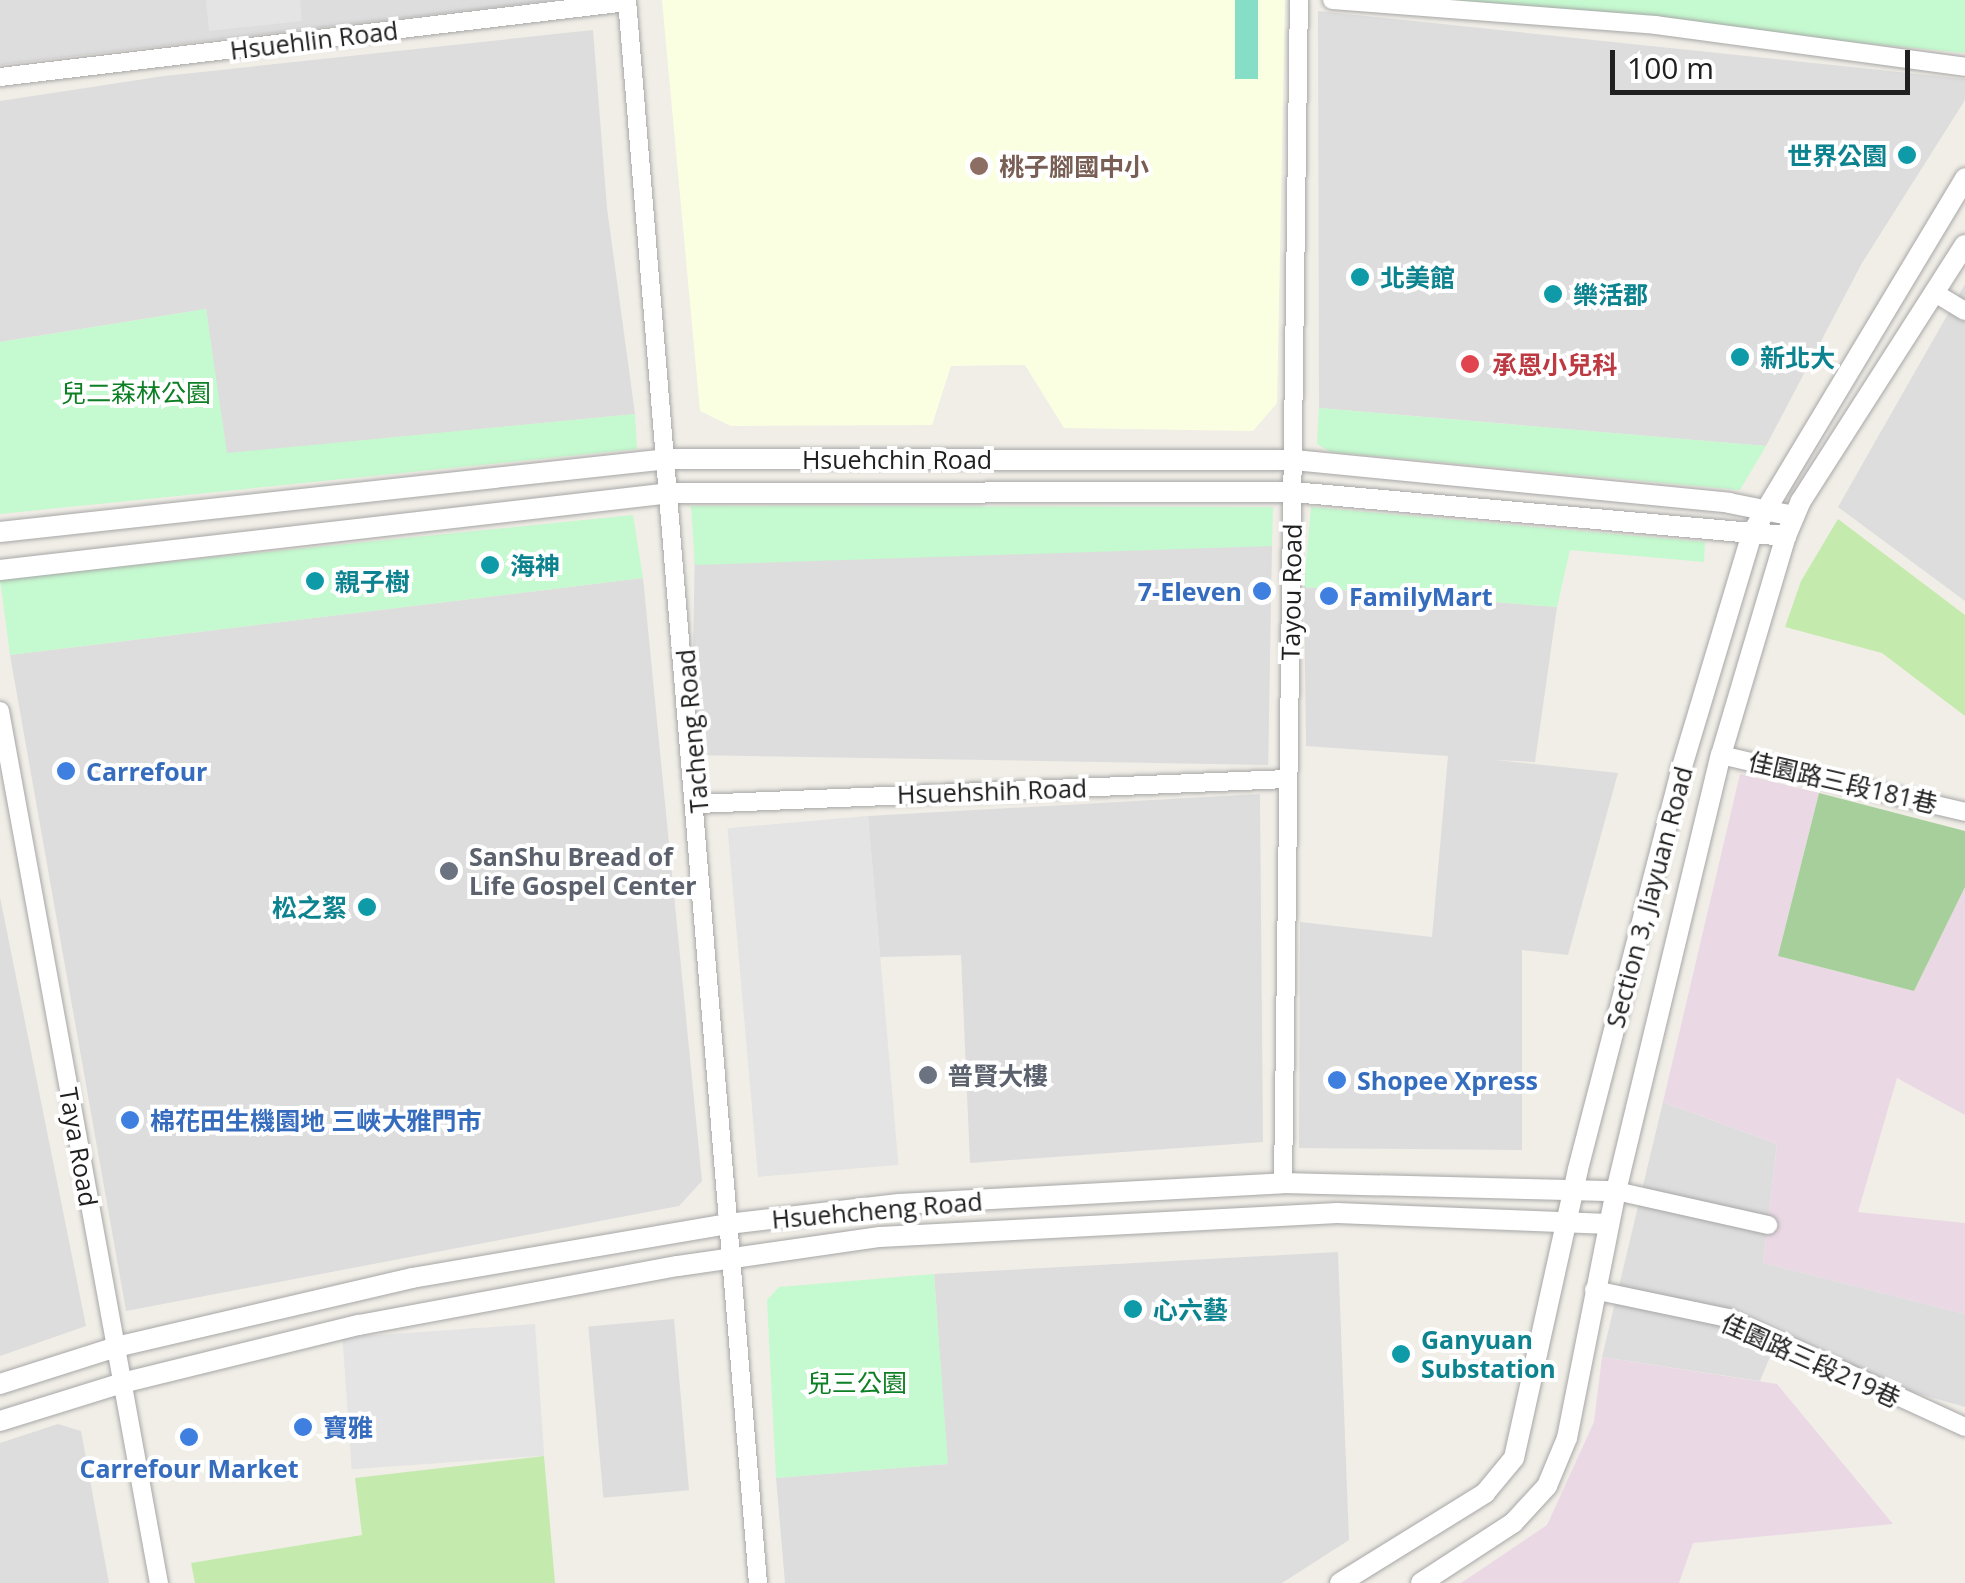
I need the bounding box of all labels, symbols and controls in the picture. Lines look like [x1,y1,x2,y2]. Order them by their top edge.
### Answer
street label: Hsuehlin Road [228,15,400,65]
scale bar [1615,30,1915,92]
text: 100 m [1627,47,1714,88]
place label: 世界公園 [1787,140,1887,170]
marker: 世界公園 [1896,144,1918,166]
place label: 桃子腳國中小 [999,151,1149,181]
marker: 桃子腳國中小 [968,155,990,177]
place label: 北美館 [1380,262,1455,292]
marker: 北美館 [1349,266,1371,288]
place label: 樂活郡 [1573,279,1648,309]
marker: 樂活郡 [1542,283,1564,305]
place label: 新北大 [1760,342,1835,372]
marker: 新北大 [1729,346,1751,368]
place label: 承恩小兒科 [1492,349,1617,379]
marker: 承恩小兒科 [1457,351,1483,377]
park label: 兒二森林公園 [61,377,211,407]
street label: Hsuehchin Road [802,444,992,474]
street label: Tayou Road [1275,523,1307,661]
place label: 海神 [510,550,560,580]
marker: 海神 [479,554,501,576]
place label: 親子樹 [335,566,410,596]
marker: 親子樹 [304,570,326,592]
place label: 7-Eleven [1138,576,1242,606]
marker: 7-Eleven [1251,580,1273,602]
place label: FamilyMart [1349,581,1493,611]
marker: FamilyMart [1318,585,1340,607]
street label: Tacheng Road [670,648,714,814]
street label: 佳園路三段181巷 [1746,746,1940,818]
place label: Carrefour [86,756,207,786]
marker: Carrefour [55,760,77,782]
street label: Section 3, Jiayuan Road [1600,763,1698,1031]
street label: Hsuehshih Road [896,773,1088,809]
place label: SanShu Bread of Life Gospel Center [469,842,697,901]
marker: SanShu Bread of Life Gospel Center [438,860,460,882]
place label: 松之絮 [272,892,347,922]
marker: 松之絮 [356,896,378,918]
place label: 普賢大樓 [948,1060,1048,1090]
marker: 普賢大樓 [917,1064,939,1086]
place label: Shopee Xpress [1357,1065,1538,1095]
marker: Shopee Xpress [1326,1069,1348,1091]
street label: Taya Road [54,1085,104,1209]
place label: 棉花田生機園地 三峽大雅門市 [150,1105,481,1135]
marker: 棉花田生機園地 三峽大雅門市 [119,1109,141,1131]
street label: Hsuehcheng Road [770,1186,984,1234]
place label: 心六藝 [1153,1294,1228,1324]
marker: 心六藝 [1122,1298,1144,1320]
street label: 佳園路三段219巷 [1717,1307,1905,1413]
place label: Ganyuan Substation [1421,1325,1556,1384]
marker: Ganyuan Substation [1390,1343,1412,1365]
park label: 兒三公園 [807,1367,907,1397]
place label: 寶雅 [323,1412,373,1442]
marker: 寶雅 [292,1416,314,1438]
marker: Carrefour Market [178,1426,200,1448]
place label: Carrefour Market [79,1453,299,1483]

